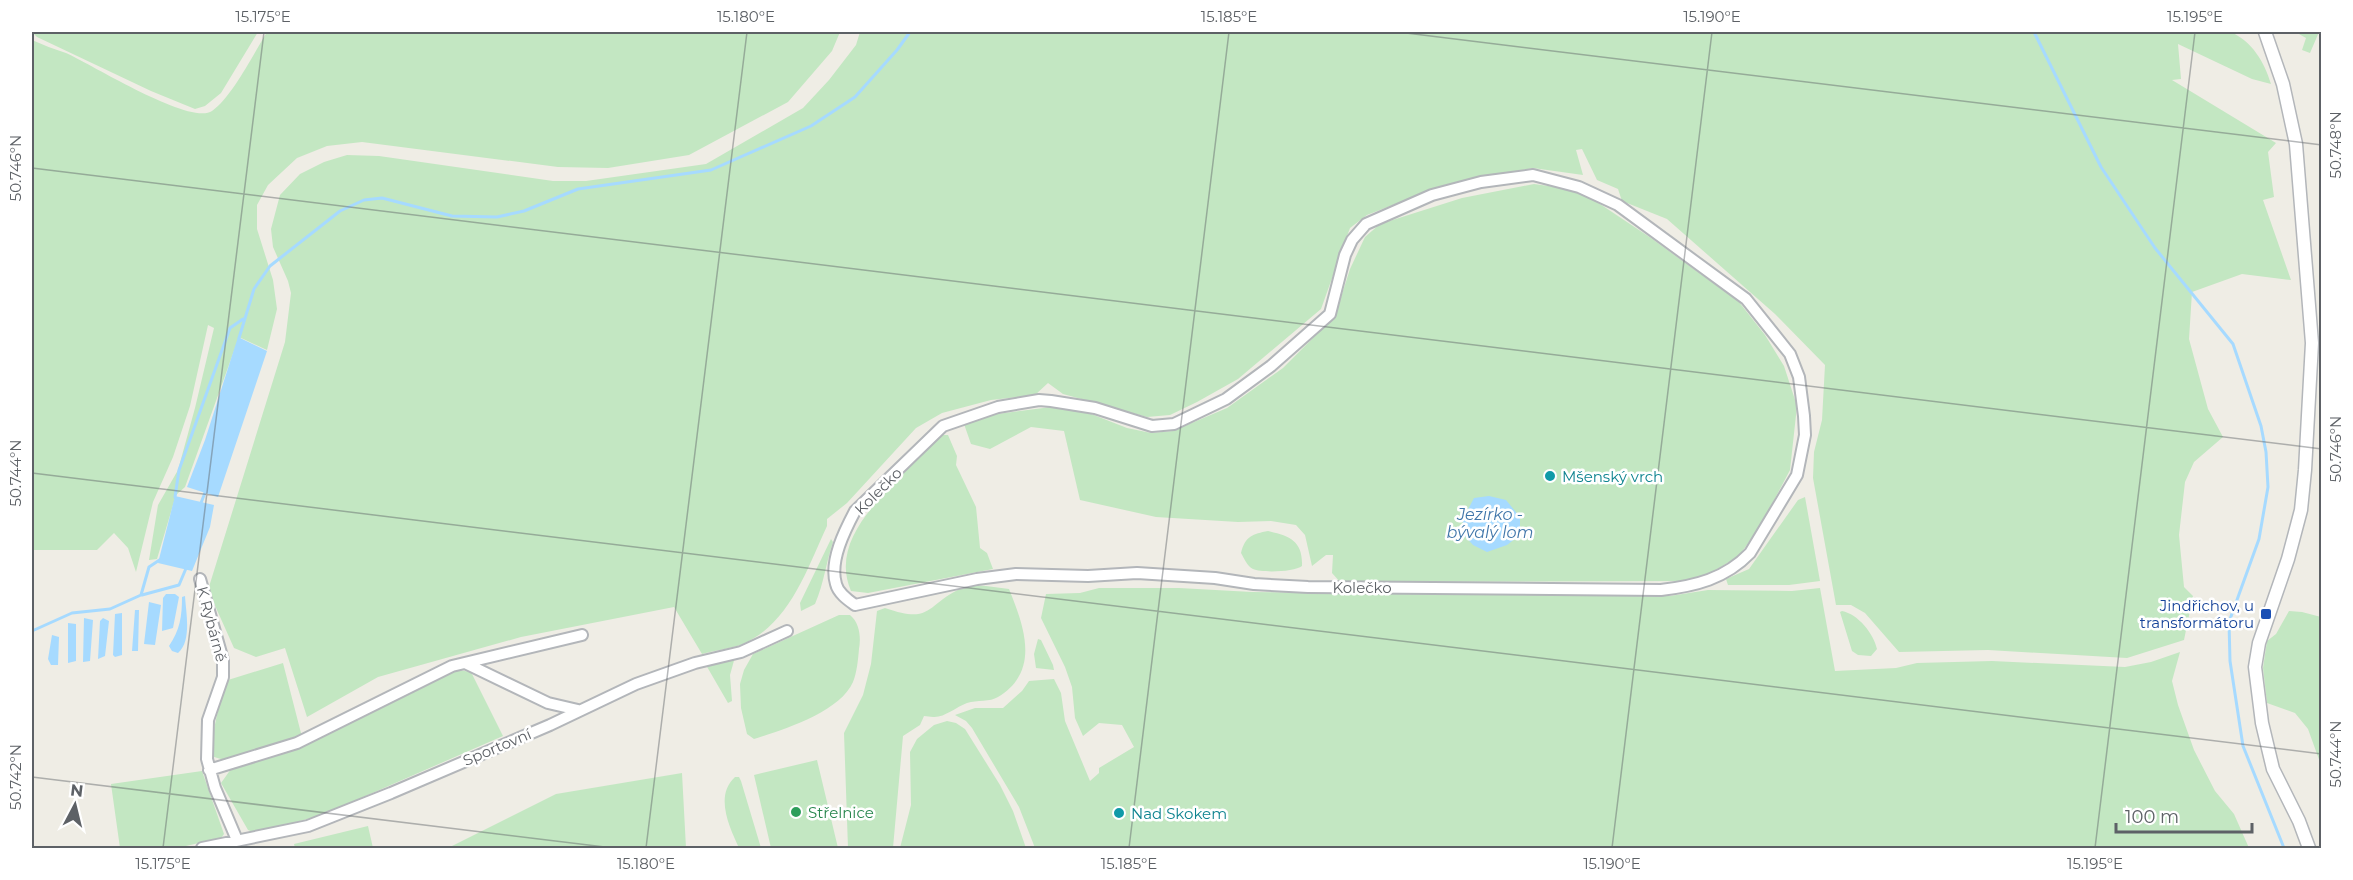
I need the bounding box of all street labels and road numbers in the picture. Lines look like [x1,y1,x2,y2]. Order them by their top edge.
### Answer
street label: Kolečko [850,463,906,519]
street label: Kolečko [1332,578,1392,597]
street label: K Rybárně [193,584,231,664]
street label: Sportovní [460,724,535,770]

